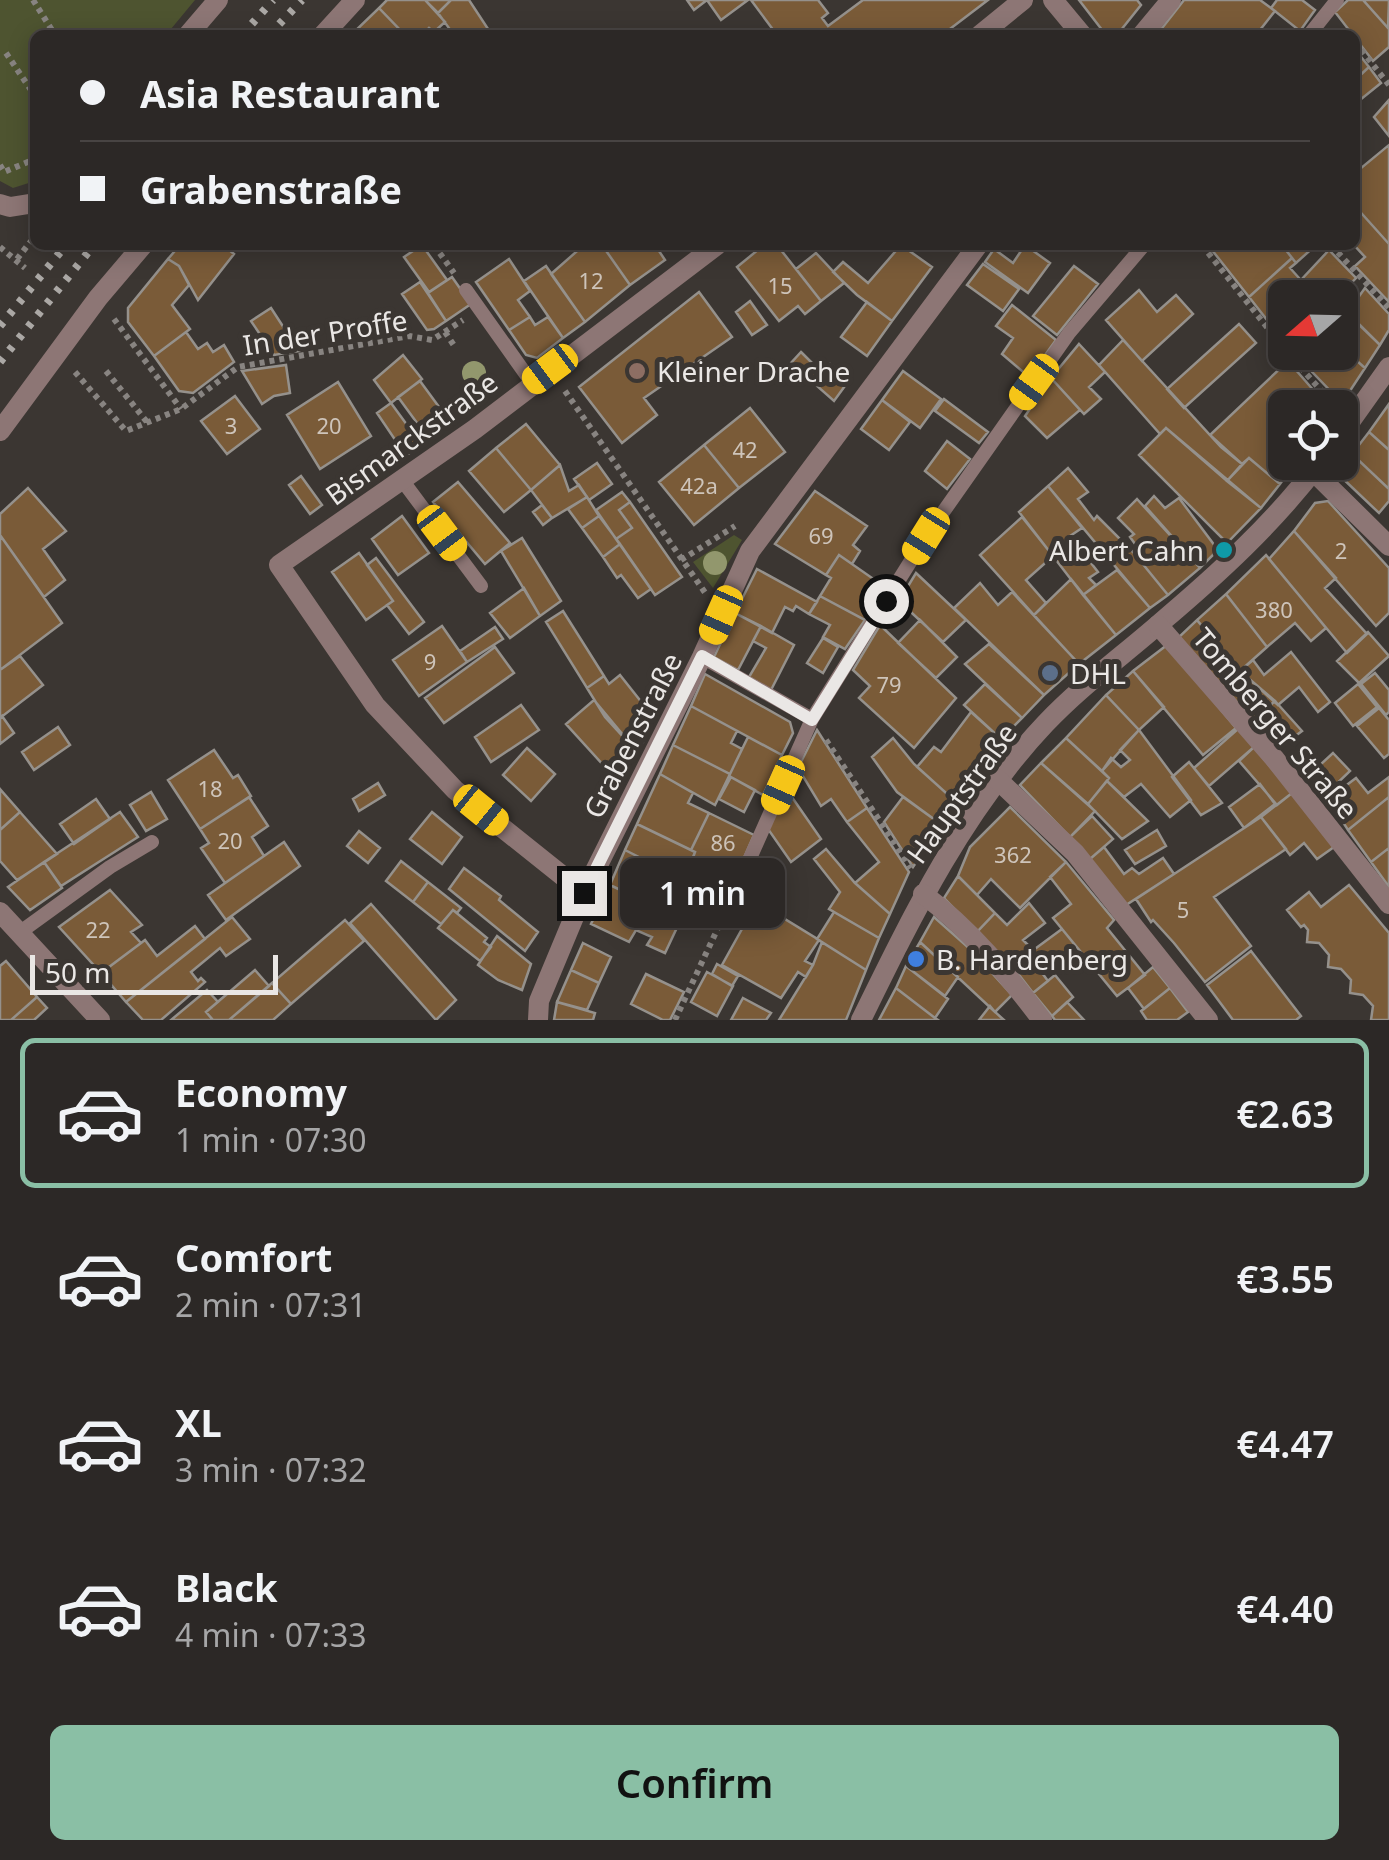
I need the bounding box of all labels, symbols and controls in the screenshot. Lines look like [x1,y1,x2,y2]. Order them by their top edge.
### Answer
text: Asia Restaurant [140,67,440,119]
text: Grabenstraße [140,163,402,215]
house number: 12 [578,265,604,295]
house number: 15 [767,270,793,300]
north arrow [1268,280,1358,370]
map controls [1268,280,1358,480]
street label: In der Proffe [240,300,410,364]
car [517,339,583,399]
car [1004,349,1064,415]
place label: Kleiner Drache [657,352,850,390]
marker: Kleiner Drache [626,360,648,382]
street label: Bismarckstraße [317,363,505,513]
button: locate [1268,390,1358,480]
house number: 3 [225,410,237,440]
house number: 20 [316,410,342,440]
house number: 42 [732,434,758,464]
house number: 42a [680,470,718,500]
car [412,500,472,566]
car [897,503,955,569]
house number: 69 [808,520,834,550]
place label: Albert Cahn [1049,531,1204,569]
house number: 2 [1335,535,1347,565]
marker: Albert Cahn [1213,539,1235,561]
route start [864,579,909,624]
car [695,581,747,649]
house number: 380 [1255,594,1293,624]
street label: Tomberger Straße [1185,619,1367,827]
house number: 9 [424,646,436,676]
street label: Grabenstraße [574,646,690,824]
place label: DHL [1070,654,1126,692]
marker: DHL [1039,662,1061,684]
house number: 79 [876,669,902,699]
street label: Hauptstraße [897,715,1025,871]
car [757,751,809,819]
house number: 18 [197,773,223,803]
car [448,779,514,841]
house number: 20 [217,825,243,855]
house number: 86 [710,827,736,857]
house number: 362 [994,839,1032,869]
callout: 1 min [619,858,784,928]
route end [562,871,607,916]
text: 1 min [659,871,746,914]
house number: 5 [1177,894,1189,924]
house number: 22 [85,914,111,944]
place label: B. Hardenberg [936,940,1128,978]
marker: B. Hardenberg [905,948,927,970]
scale bar [30,950,278,994]
text: 50 m [45,953,111,991]
text: Economy [175,1066,347,1118]
icon: car [55,1068,145,1158]
text: €2.63 [1237,1087,1334,1139]
text: 1 min · 07:30 [175,1118,367,1161]
text: Comfort [175,1231,332,1283]
icon: car [55,1233,145,1323]
text: €3.55 [1237,1252,1334,1304]
text: 2 min · 07:31 [175,1283,367,1326]
text: XL [175,1396,222,1448]
icon: car [55,1398,145,1488]
text: €4.47 [1237,1417,1334,1469]
text: 3 min · 07:32 [175,1448,367,1491]
text: Black [175,1561,278,1613]
icon: car [55,1563,145,1653]
text: €4.40 [1237,1582,1334,1634]
text: 4 min · 07:33 [175,1613,367,1656]
button: Confirm [50,1725,1339,1840]

